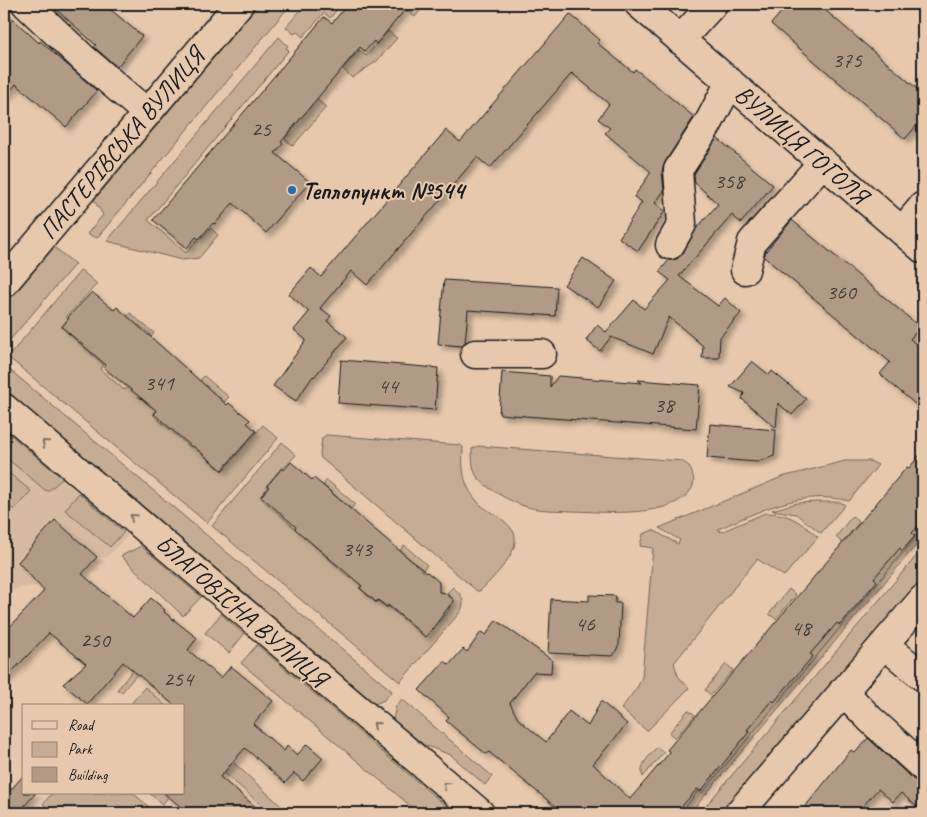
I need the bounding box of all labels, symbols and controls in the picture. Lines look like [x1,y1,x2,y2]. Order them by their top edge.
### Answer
street label: ПАСТЕРІВСЬКА ВУЛИЦЯ [32,38,214,246]
house number: 375 [832,46,863,74]
street label: ВУЛИЦЯ ГОГОЛЯ [728,78,877,214]
house number: 25 [251,115,272,143]
house number: 358 [714,167,746,195]
place label: Теплопункт №544 [302,175,467,207]
marker: Теплопункт №544 [286,184,298,196]
house number: 360 [826,278,858,306]
house number: 341 [144,369,175,397]
house number: 44 [378,372,400,400]
house number: 38 [654,391,676,419]
one-way arrow [42,440,51,449]
one-way arrow [129,513,138,522]
street label: БЛАГОВІСНА ВУЛИЦЯ [149,528,337,697]
house number: 343 [342,535,374,563]
house number: 46 [575,610,596,638]
house number: 48 [791,614,813,642]
house number: 250 [80,626,112,654]
house number: 254 [163,665,195,693]
legend [22,704,185,794]
text: Road [68,716,95,735]
one-way arrow [372,722,381,731]
text: Park [68,740,93,759]
text: Building [68,766,108,785]
one-way arrow [443,782,452,791]

